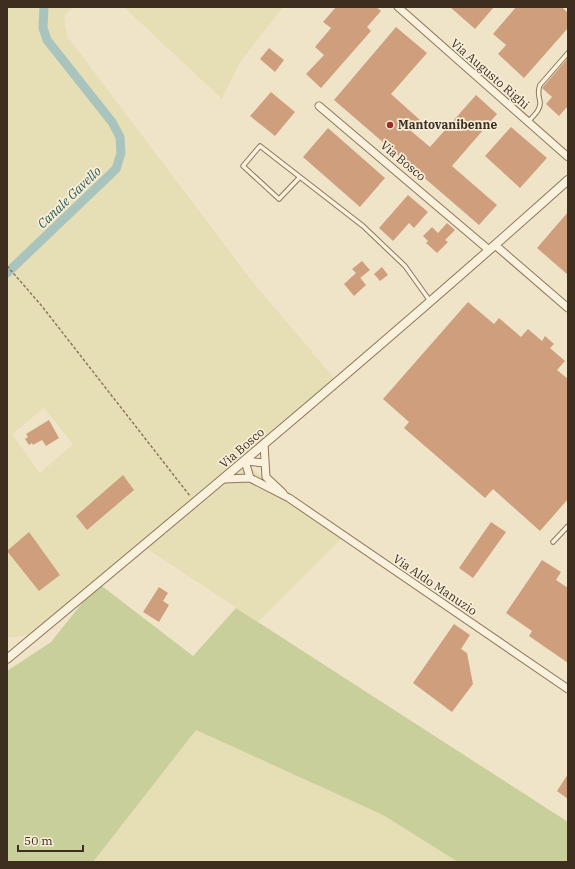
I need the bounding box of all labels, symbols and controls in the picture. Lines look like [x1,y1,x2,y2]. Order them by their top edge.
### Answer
street label: Via Augusto Righi [448,35,533,112]
place label: Mantovanibenne [398,117,497,132]
marker: Mantovanibenne [385,120,395,130]
street label: Via Bosco [378,137,429,184]
water label: Canale Gavello [34,163,105,232]
street label: Via Bosco [216,424,267,471]
street label: Via Aldo Manuzio [390,551,480,618]
scale bar [18,827,83,853]
text: 50 m [24,833,53,848]

